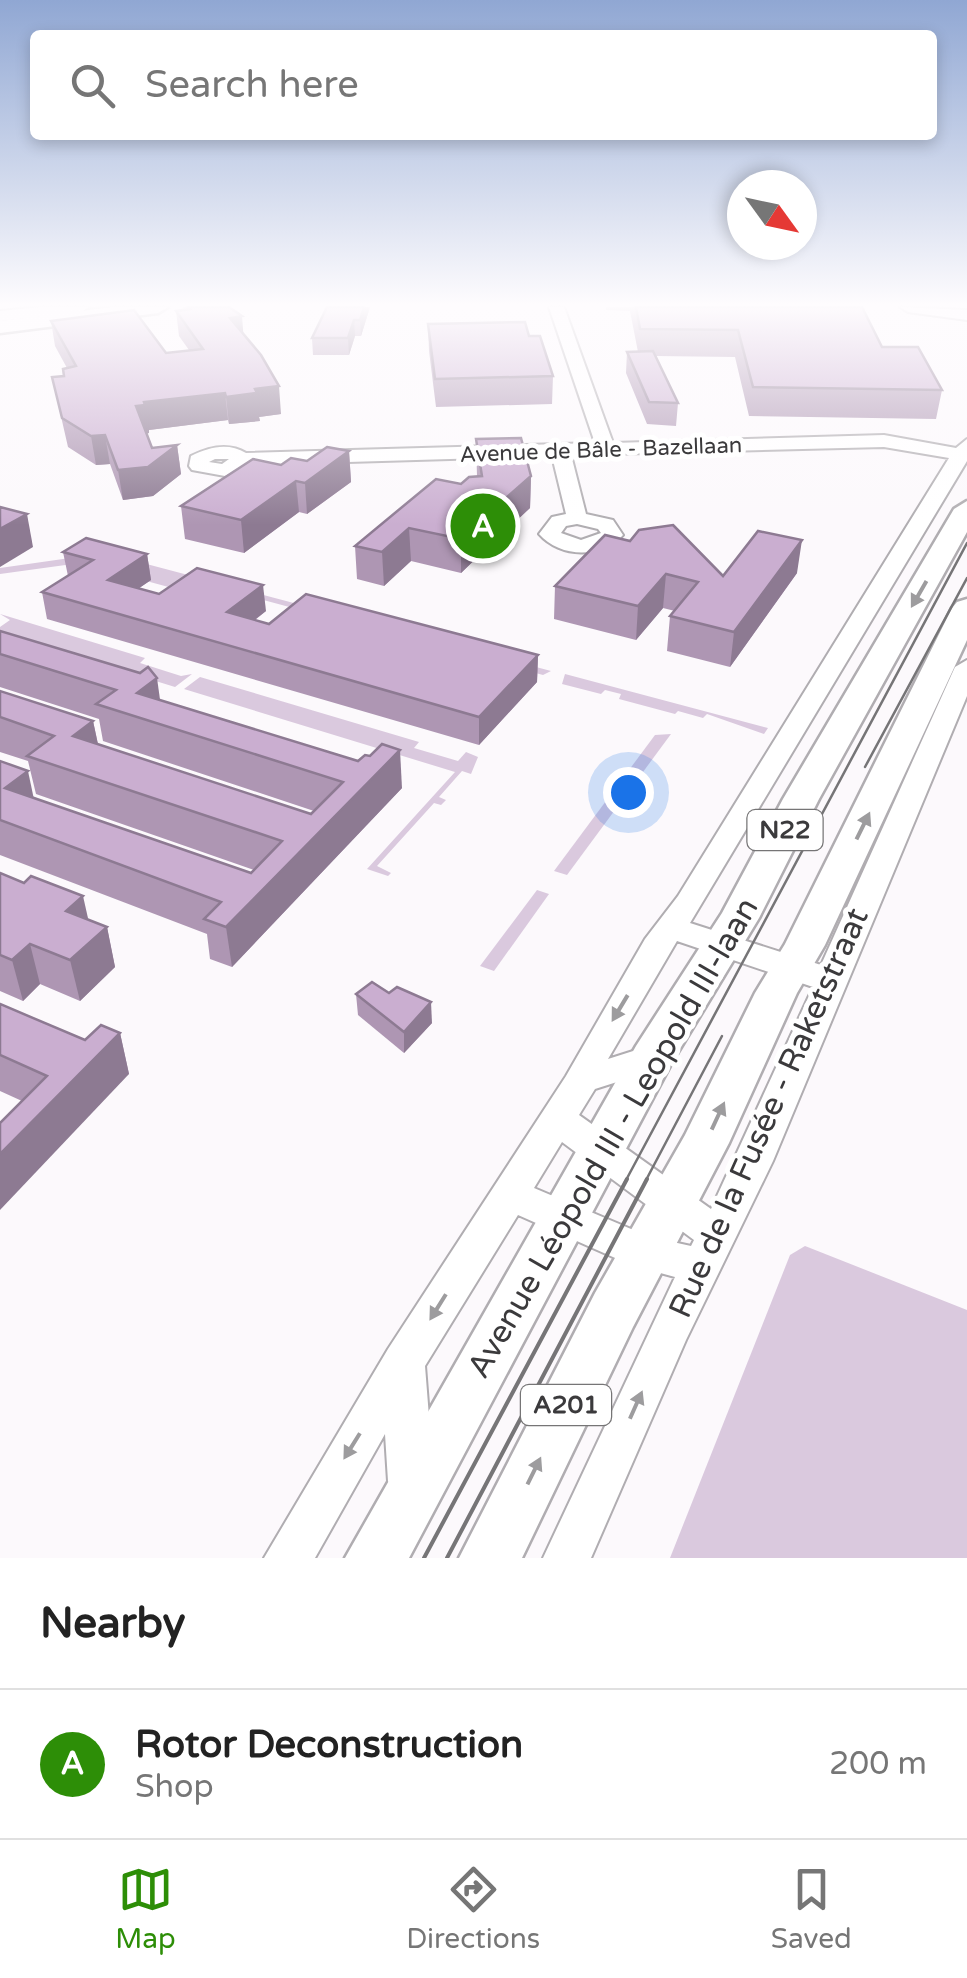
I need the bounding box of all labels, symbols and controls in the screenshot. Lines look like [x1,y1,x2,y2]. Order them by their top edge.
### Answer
search box [30,30,937,140]
icon: search [65,58,120,113]
text: Search here [145,62,359,108]
north arrow [727,170,817,260]
street label: Avenue de Bâle - Bazellaan [459,432,743,468]
pin: A [450,488,516,564]
one-way arrow [911,580,928,608]
your location [603,767,654,818]
road number: N22 [748,810,822,850]
one-way arrow [854,811,871,840]
street label: Avenue Léopold III - Leopold III-laan [460,891,766,1385]
street label: Rue de la Fusée - Raketstraat [661,902,877,1324]
one-way arrow [612,994,629,1022]
one-way arrow [710,1101,727,1130]
one-way arrow [429,1293,448,1320]
road number: A201 [521,1385,611,1425]
one-way arrow [628,1390,644,1420]
one-way arrow [344,1432,361,1460]
one-way arrow [525,1456,542,1485]
text: Nearby [40,1598,185,1649]
text: Rotor Deconstruction [135,1722,523,1768]
text: A [61,1745,84,1783]
text: 200 m [829,1745,927,1783]
text: Shop [135,1768,214,1806]
tab: Map [115,1862,176,1956]
tab: Directions [406,1862,540,1956]
tab: Saved [771,1862,852,1956]

